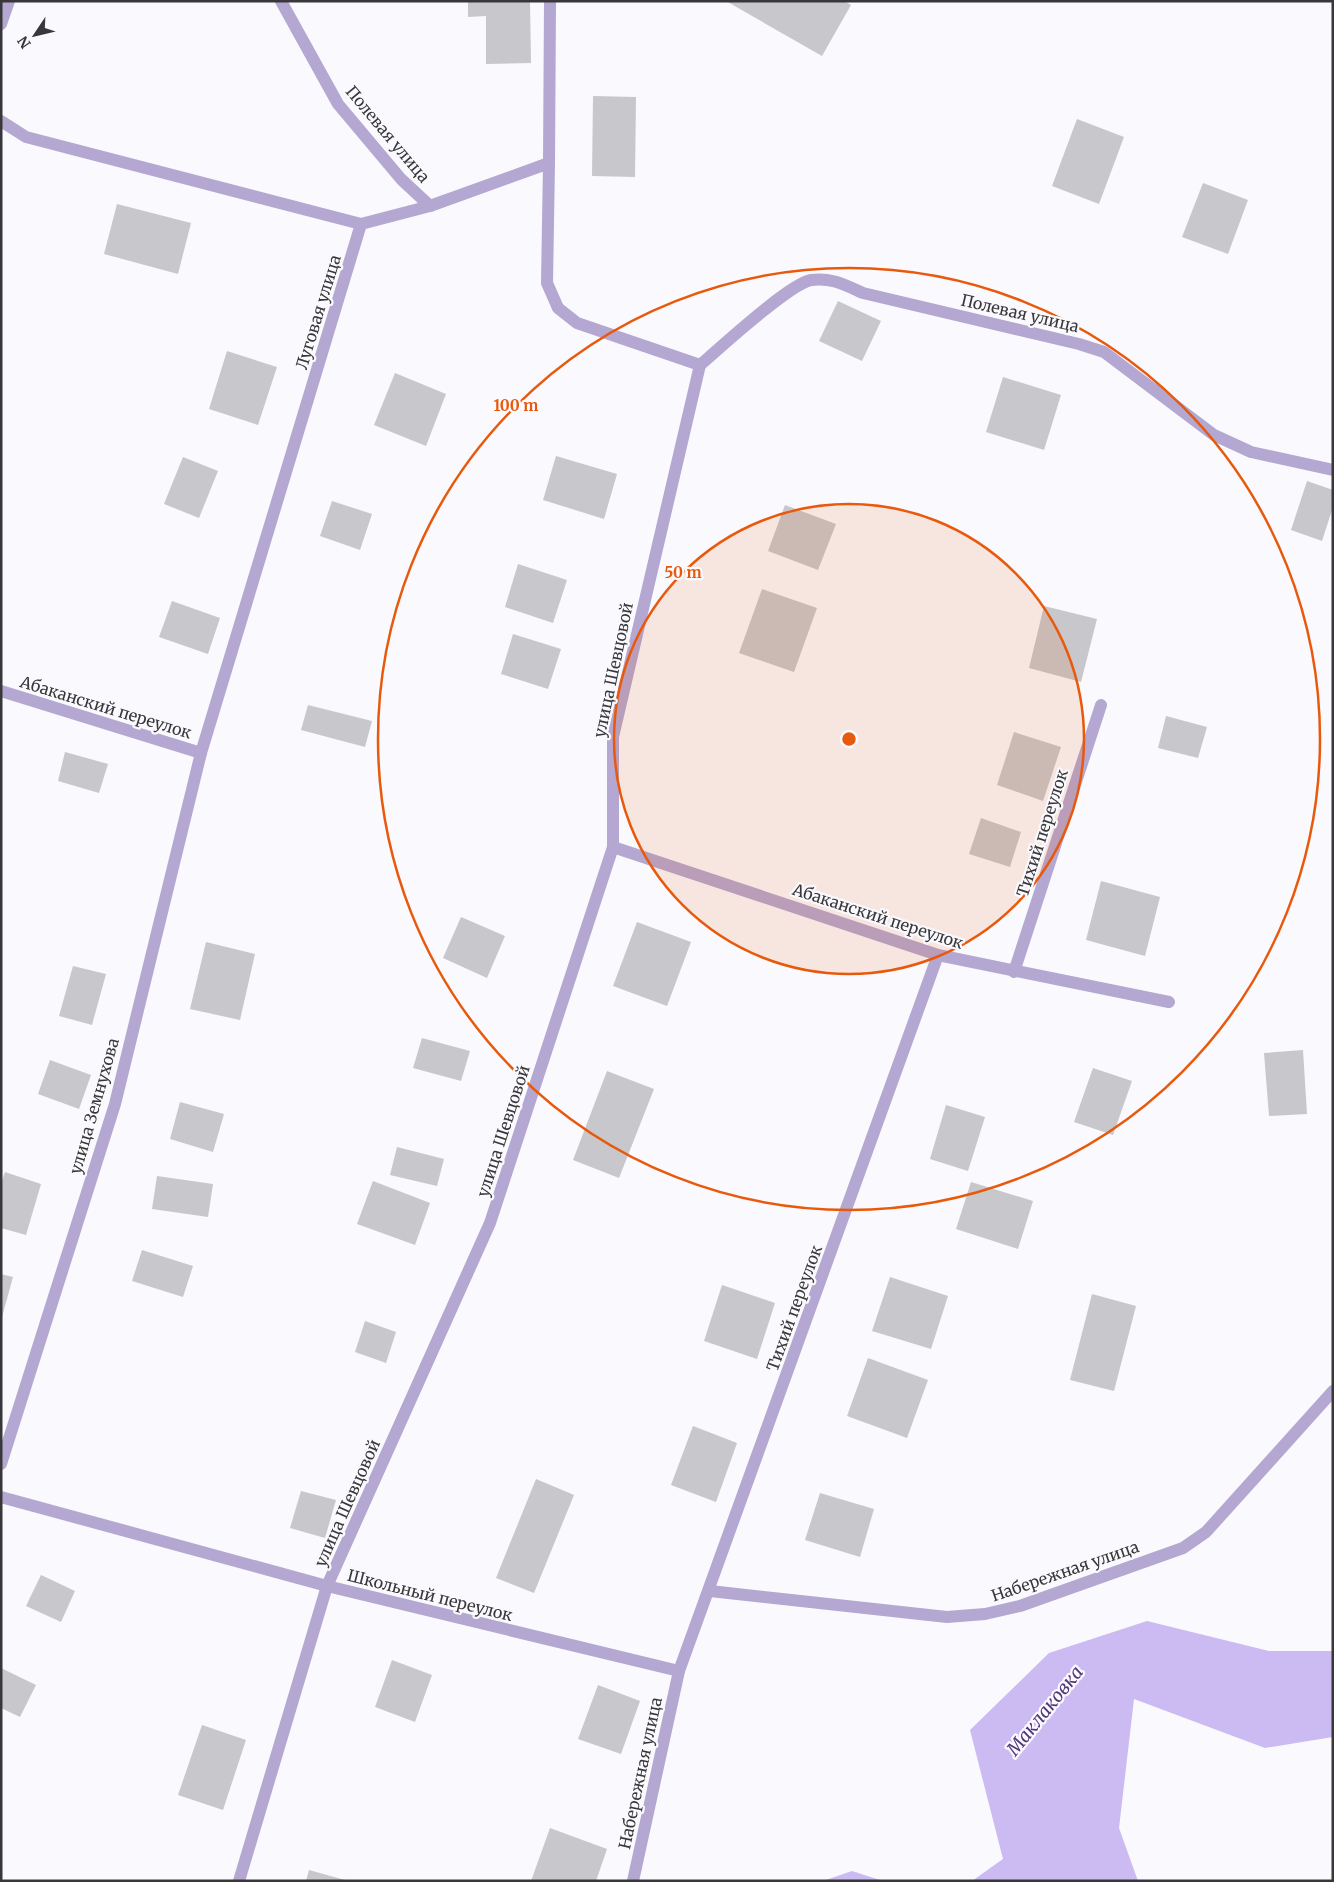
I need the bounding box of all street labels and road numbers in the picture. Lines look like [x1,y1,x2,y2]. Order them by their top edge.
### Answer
street label: Полевая улица [342,82,435,187]
street label: Луговая улица [291,252,345,372]
street label: Полевая улица [959,290,1081,336]
street label: улица Шевцовой [589,601,637,739]
street label: Абаканский переулок [17,671,194,743]
street label: Тихий переулок [1012,767,1072,899]
street label: Абаканский переулок [789,879,966,953]
street label: улица Земнухова [65,1035,123,1176]
street label: улица Шевцовой [472,1063,534,1199]
street label: Тихий переулок [762,1242,826,1374]
street label: улица Шевцовой [310,1436,384,1570]
street label: Набережная улица [989,1536,1142,1606]
street label: Школьный переулок [345,1565,515,1625]
street label: Набережная улица [614,1695,666,1851]

